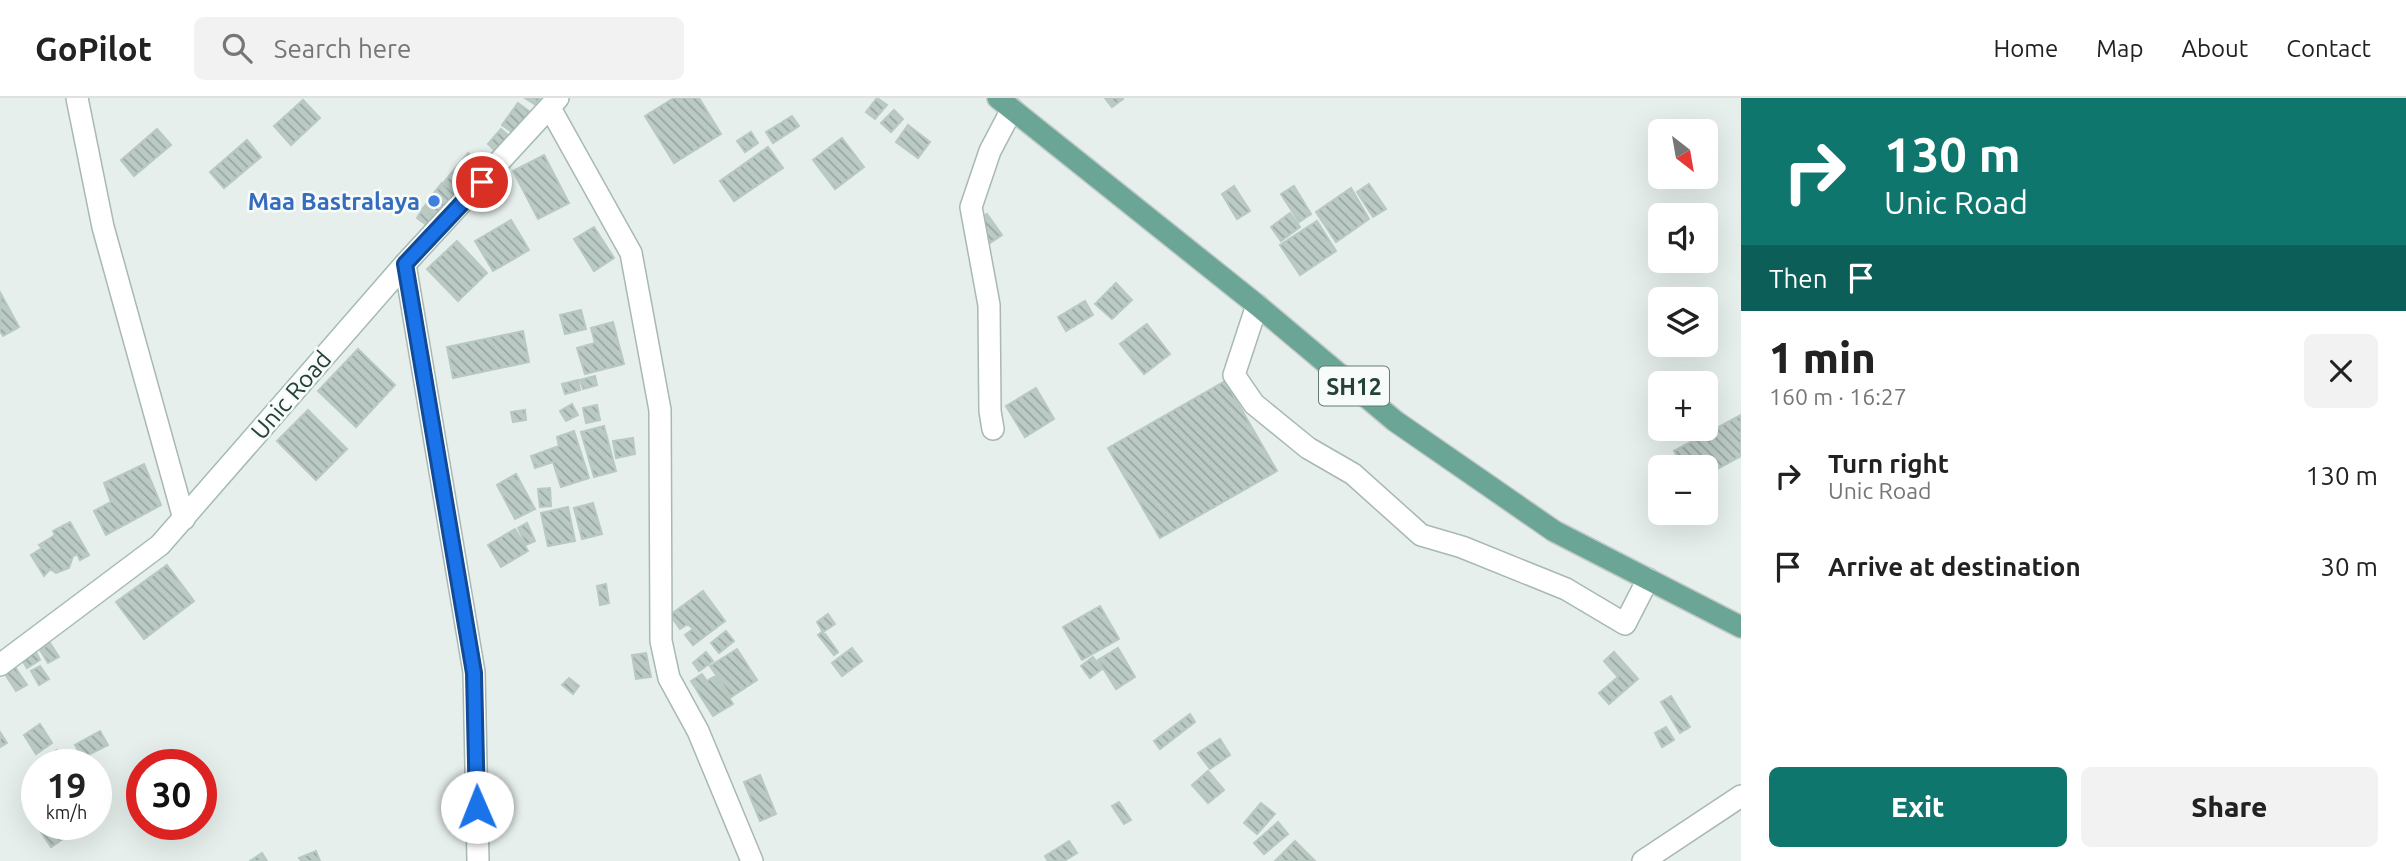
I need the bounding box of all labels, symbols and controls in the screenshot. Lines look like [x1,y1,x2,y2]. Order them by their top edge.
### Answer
search box [194,17,684,80]
icon: search [218,29,256,67]
text: GoPilot [35,30,152,67]
text: Search here [274,34,411,63]
text: Home [1993,35,2058,62]
text: Map [2096,35,2143,62]
text: About [2181,35,2248,62]
text: Contact [2286,35,2371,62]
north arrow [1648,119,1718,189]
map controls [1648,119,1718,525]
icon: right [1769,126,1860,217]
text: 130 m [1884,126,2021,181]
pin [452,152,512,212]
icon: arrive [463,163,501,201]
text: Unic Road [1884,184,2028,220]
place label: Maa Bastralaya [248,188,420,215]
marker: Maa Bastralaya [426,193,442,209]
button: sound [1648,203,1718,273]
icon: arrive [1842,259,1880,297]
text: Then [1769,264,1828,293]
button: layers [1648,287,1718,357]
text: 1 min [1769,334,1876,381]
button: close [2304,334,2378,408]
street label: Unic Road [245,345,337,445]
road number: SH12 [1319,366,1389,406]
button: + [1648,371,1718,441]
text: 160 m · 16:27 [1769,384,1907,409]
text: Turn right [1828,449,1949,478]
button: − [1648,455,1718,525]
icon: right [1769,457,1807,495]
text: 130 m [2306,461,2378,490]
text: Unic Road [1828,478,1931,503]
icon: arrive [1769,548,1807,586]
text: Arrive at destination [1828,552,2081,581]
text: 30 m [2320,552,2378,581]
speed limit sign: 30 [126,749,217,840]
text: 19 [47,765,86,805]
button: Exit [1769,767,2067,847]
button: Share [2081,767,2378,847]
position arrow [440,770,514,844]
text: km/h [46,802,87,822]

